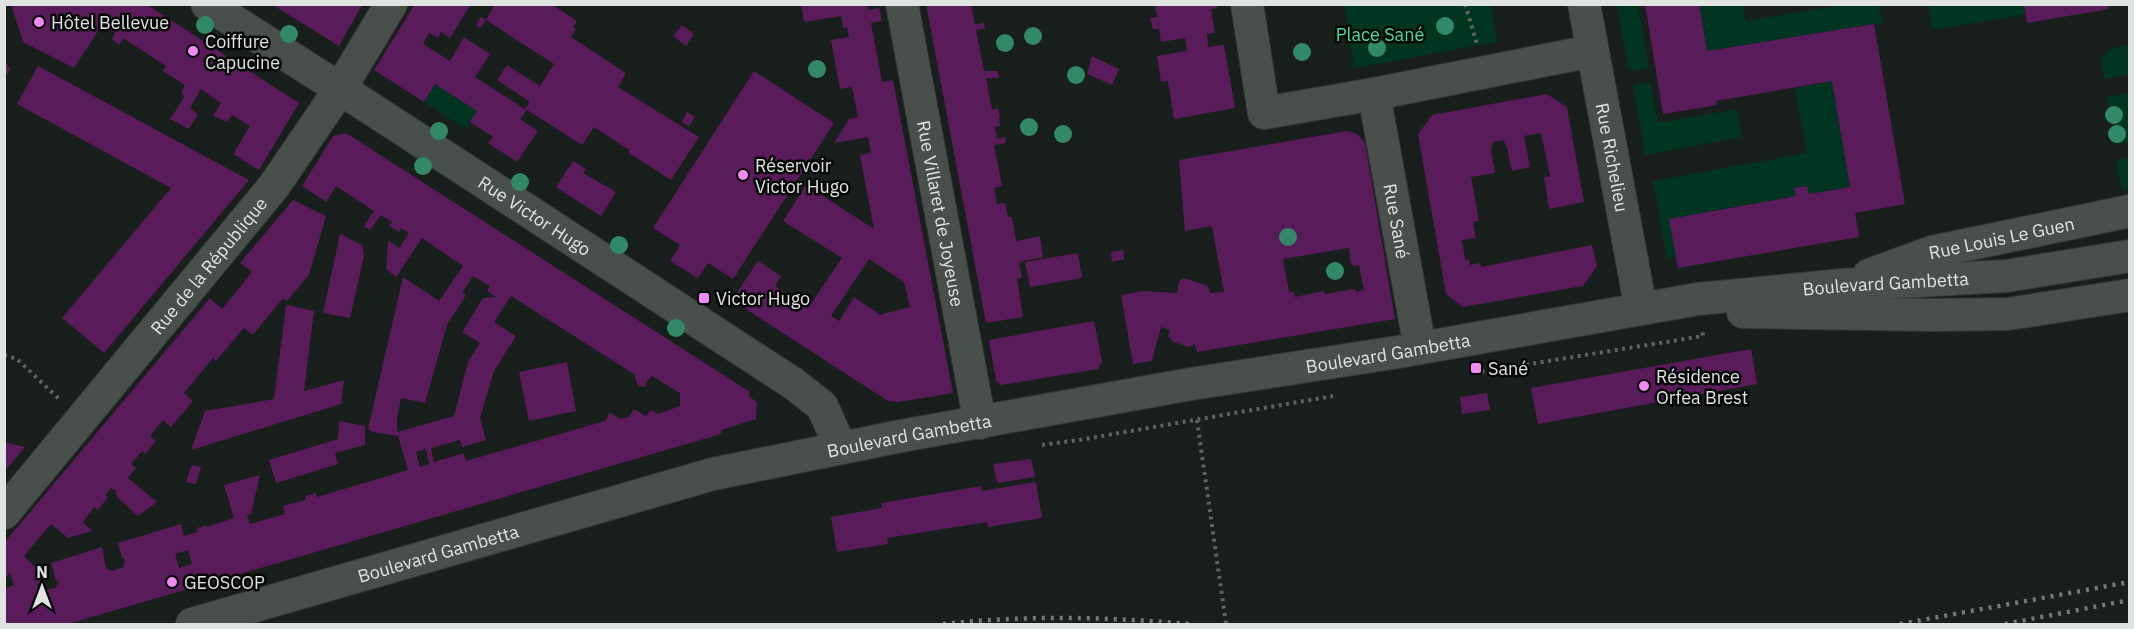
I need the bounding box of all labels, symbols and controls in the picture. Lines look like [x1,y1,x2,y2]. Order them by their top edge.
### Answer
place label: Hôtel Bellevue [51,11,169,34]
marker: Hôtel Bellevue [32,15,46,29]
park label: Place Sané [1336,23,1424,46]
place label: Coiffure Capucine [205,30,280,74]
marker: Coiffure Capucine [186,44,200,58]
street label: Rue Richelieu [1591,101,1634,214]
street label: Rue Villaret de Joyeuse [912,118,970,309]
place label: Réservoir Victor Hugo [755,154,849,198]
marker: Réservoir Victor Hugo [736,168,750,182]
street label: Rue Victor Hugo [474,170,596,260]
street label: Rue Sané [1379,181,1415,261]
street label: Rue de la République [145,192,272,339]
street label: Rue Louis Le Guen [1926,211,2076,264]
street label: Boulevard Gambetta [1801,267,1970,300]
place label: Victor Hugo [716,287,810,310]
marker: Victor Hugo [697,291,711,305]
street label: Boulevard Gambetta [1304,328,1473,378]
place label: Sané [1488,357,1528,380]
marker: Sané [1469,361,1483,375]
place label: Résidence Orfea Brest [1656,365,1748,409]
marker: Résidence Orfea Brest [1637,379,1651,393]
street label: Boulevard Gambetta [825,408,993,462]
street label: Boulevard Gambetta [355,519,522,587]
north arrow [12,557,72,617]
text: N [36,562,48,582]
place label: GEOSCOP [184,571,265,594]
marker: GEOSCOP [165,575,179,589]

